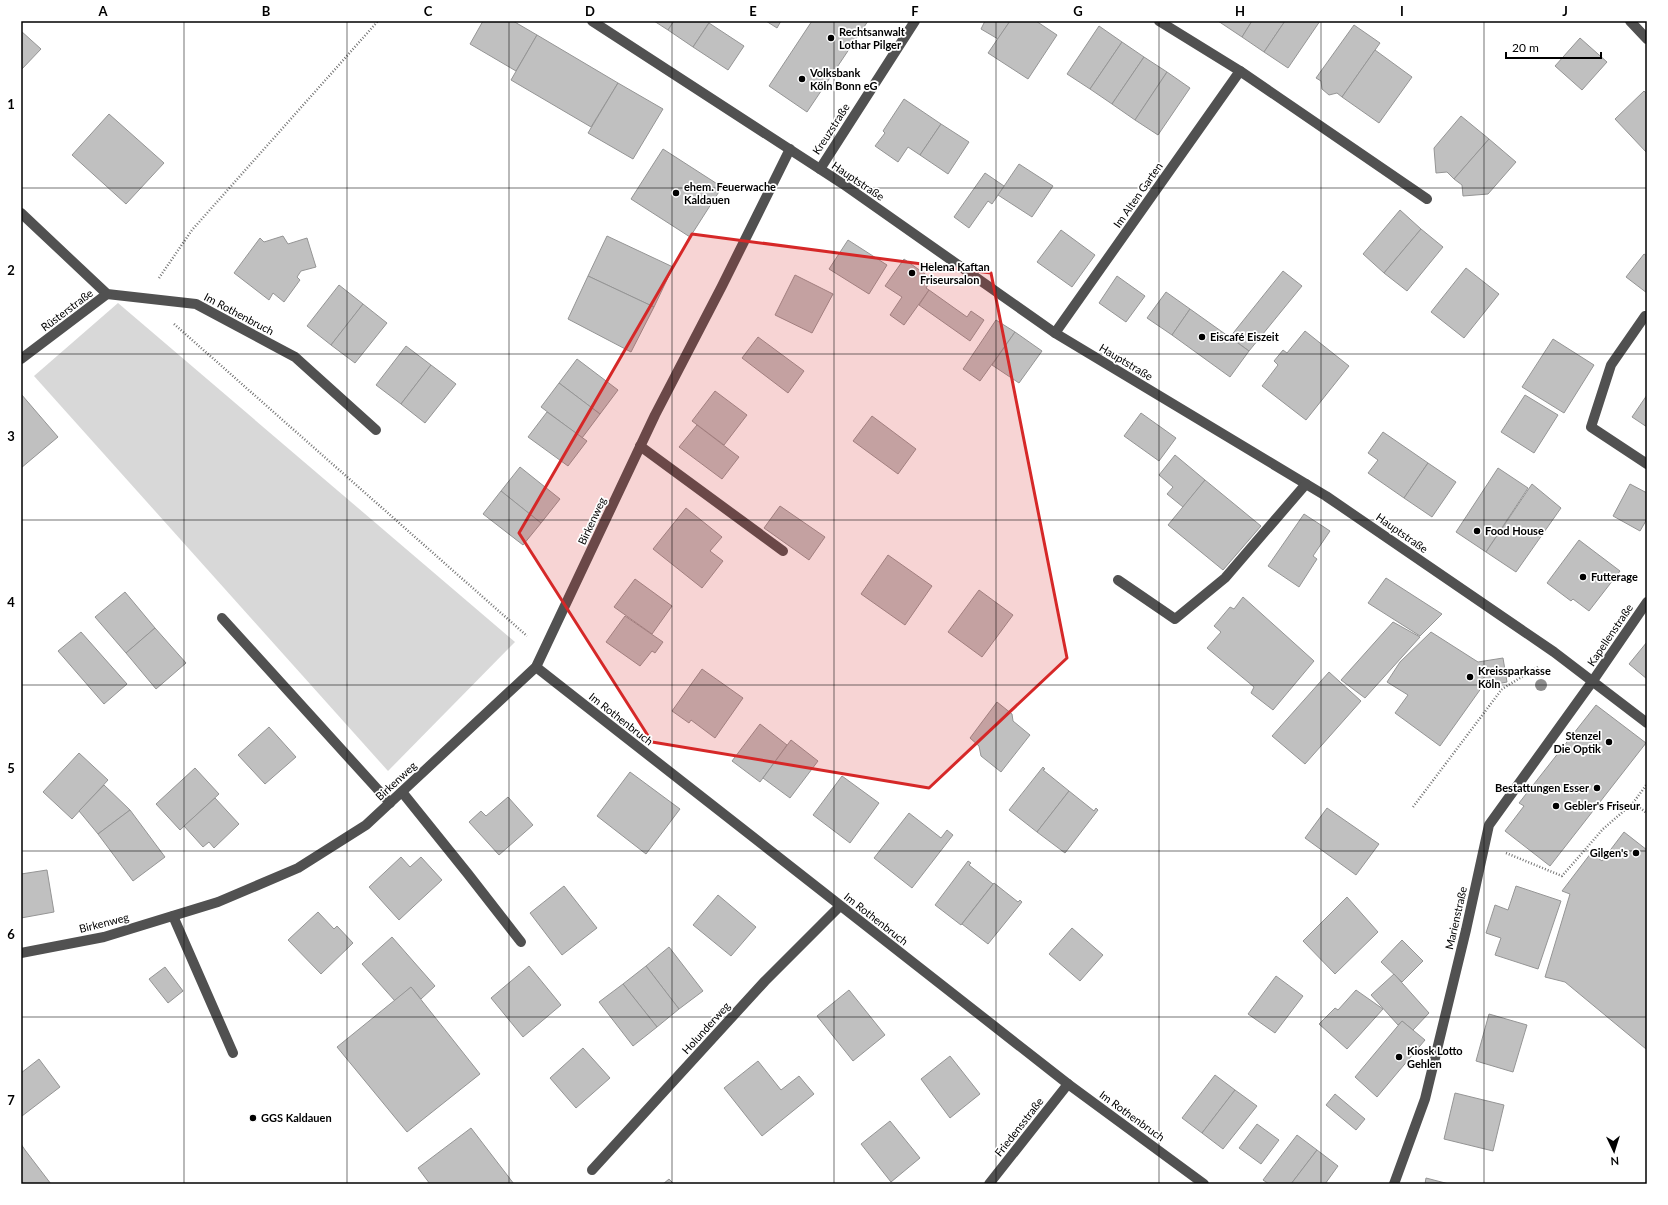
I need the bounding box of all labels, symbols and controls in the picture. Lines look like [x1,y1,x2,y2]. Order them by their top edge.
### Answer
text: A [97,3,108,19]
text: B [262,3,271,19]
text: C [424,3,433,19]
text: D [585,3,595,19]
text: E [749,3,757,19]
text: F [911,3,919,19]
text: G [1073,3,1083,19]
text: H [1235,3,1245,19]
text: I [1400,3,1404,19]
text: J [1562,3,1568,19]
place label: Rechtsanwalt Lothar Pilger [839,25,906,51]
marker: Rechtsanwalt Lothar Pilger [826,33,836,43]
scale bar [1506,34,1601,60]
text: 20 m [1512,40,1539,55]
place label: Volksbank Köln Bonn eG [809,66,877,92]
marker: Volksbank Köln Bonn eG [797,74,807,84]
text: 1 [7,96,15,112]
street label: Kreuzstraße [809,101,852,157]
street label: Hauptstraße [830,158,887,203]
street label: Im Alten Garten [1110,160,1165,230]
place label: ehem. Feuerwache Kaldauen [684,180,776,206]
marker: ehem. Feuerwache Kaldauen [671,188,681,198]
place label: Helena Kaftan Friseursalon [920,260,990,286]
text: 2 [7,262,15,278]
marker: Helena Kaftan Friseursalon [907,268,917,278]
street label: Rüsterstraße [38,286,95,333]
street label: Im Rothenbruch [202,290,276,337]
place label: Eiscafé Eiszeit [1210,330,1280,343]
marker: Eiscafé Eiszeit [1197,332,1207,342]
street label: Hauptstraße [1097,341,1156,383]
text: 3 [7,428,15,444]
street label: Birkenweg [575,495,608,547]
street label: Hauptstraße [1374,510,1431,555]
place label: Food House [1485,524,1544,537]
marker: Food House [1472,526,1482,536]
place label: Futterage [1591,570,1638,583]
marker: Futterage [1578,572,1588,582]
text: 4 [7,594,15,610]
street label: Kapellenstraße [1584,601,1635,668]
place label: Kreissparkasse Köln [1478,664,1551,690]
marker: Kreissparkasse Köln [1465,672,1475,682]
street label: Im Rothenbruch [587,690,656,748]
place label: Stenzel Die Optik [1553,729,1601,755]
marker: Stenzel Die Optik [1604,737,1614,747]
street label: Birkenweg [373,758,419,803]
text: 5 [7,760,15,776]
place label: Bestattungen Esser [1495,781,1590,794]
marker: Bestattungen Esser [1592,783,1602,793]
place label: Gebler's Friseur [1564,799,1641,812]
marker: Gebler's Friseur [1551,801,1561,811]
place label: Gilgen's [1590,846,1628,859]
marker: Gilgen's [1631,848,1641,858]
street label: Marienstraße [1442,885,1469,951]
street label: Im Rothenbruch [842,890,911,948]
street label: Birkenweg [78,910,130,935]
text: 6 [7,926,15,942]
street label: Holunderweg [679,999,733,1056]
place label: Kiosk Lotto Gehlen [1407,1044,1463,1070]
marker: Kiosk Lotto Gehlen [1394,1052,1404,1062]
street label: Im Rothenbruch [1097,1088,1167,1144]
text: 7 [7,1092,15,1108]
street label: Friedensstraße [992,1094,1046,1159]
place label: GGS Kaldauen [261,1111,332,1124]
marker: GGS Kaldauen [248,1113,258,1123]
north arrow [1594,1131,1634,1171]
text: N [1610,1155,1619,1168]

